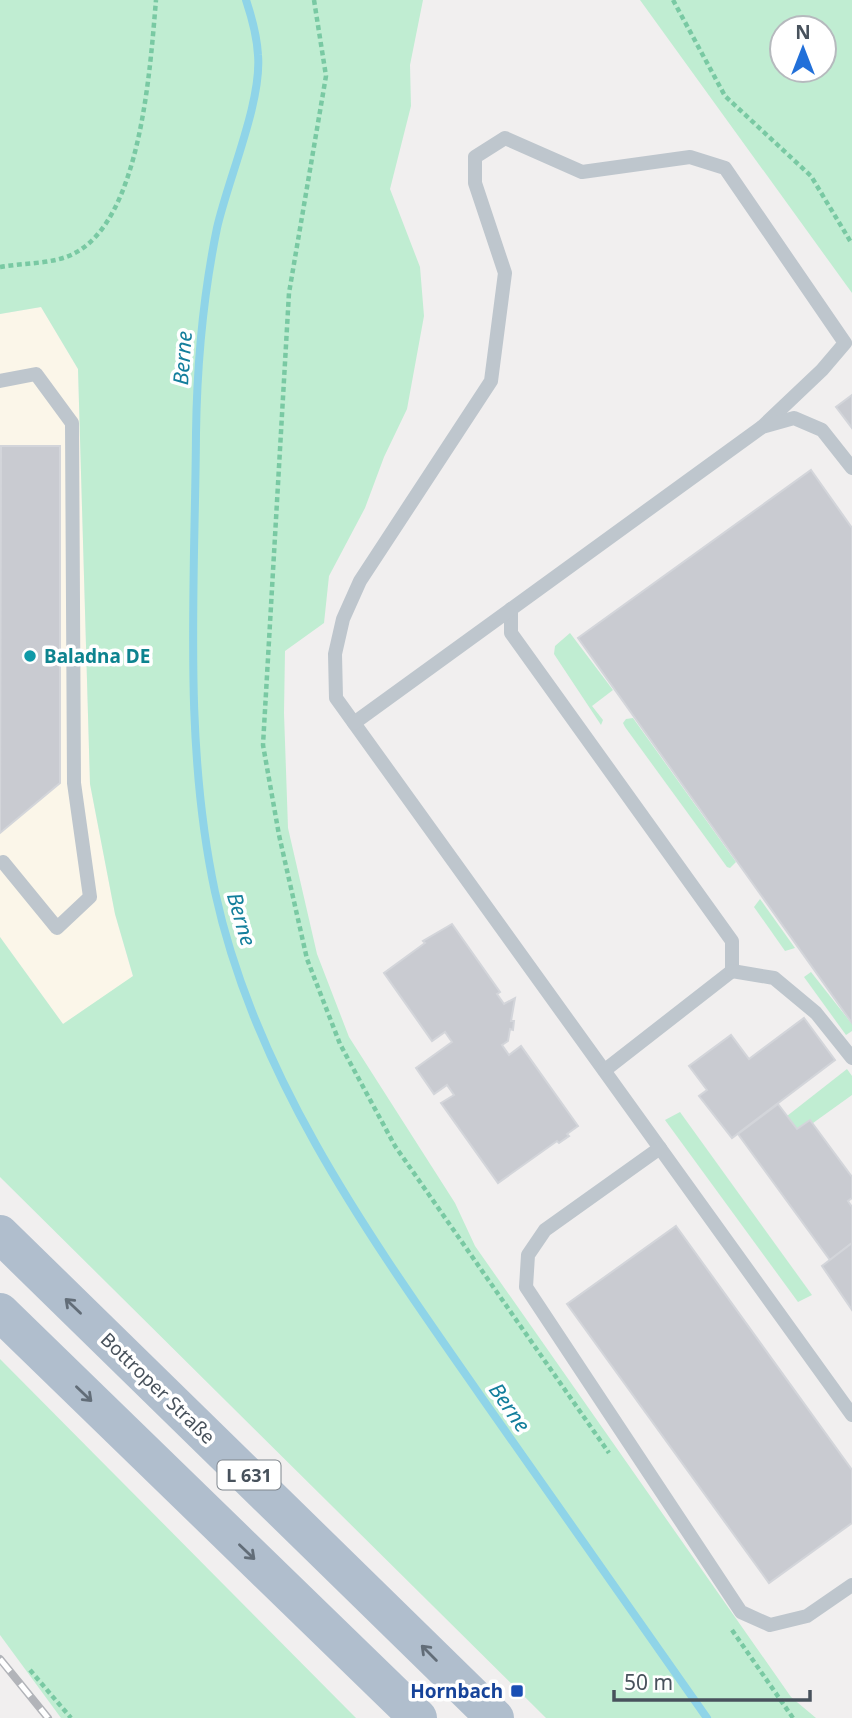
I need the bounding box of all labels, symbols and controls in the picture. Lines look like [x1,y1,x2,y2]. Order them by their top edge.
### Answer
north arrow [768,14,838,84]
text: N [795,19,811,45]
water label: Berne [166,330,198,386]
place label: Baladna DE [44,643,150,669]
marker: Baladna DE [22,648,38,664]
water label: Berne [221,889,263,949]
one-way arrow [65,1297,82,1314]
street label: Bottroper Straße [95,1327,221,1449]
water label: Berne [483,1377,537,1437]
one-way arrow [75,1385,92,1402]
road number: L 631 [218,1460,280,1490]
one-way arrow [239,1544,256,1561]
one-way arrow [421,1644,438,1661]
scale bar [614,1658,810,1702]
text: 50 m [624,1668,673,1696]
place label: Hornbach [410,1678,503,1704]
marker: Hornbach [509,1683,525,1699]

